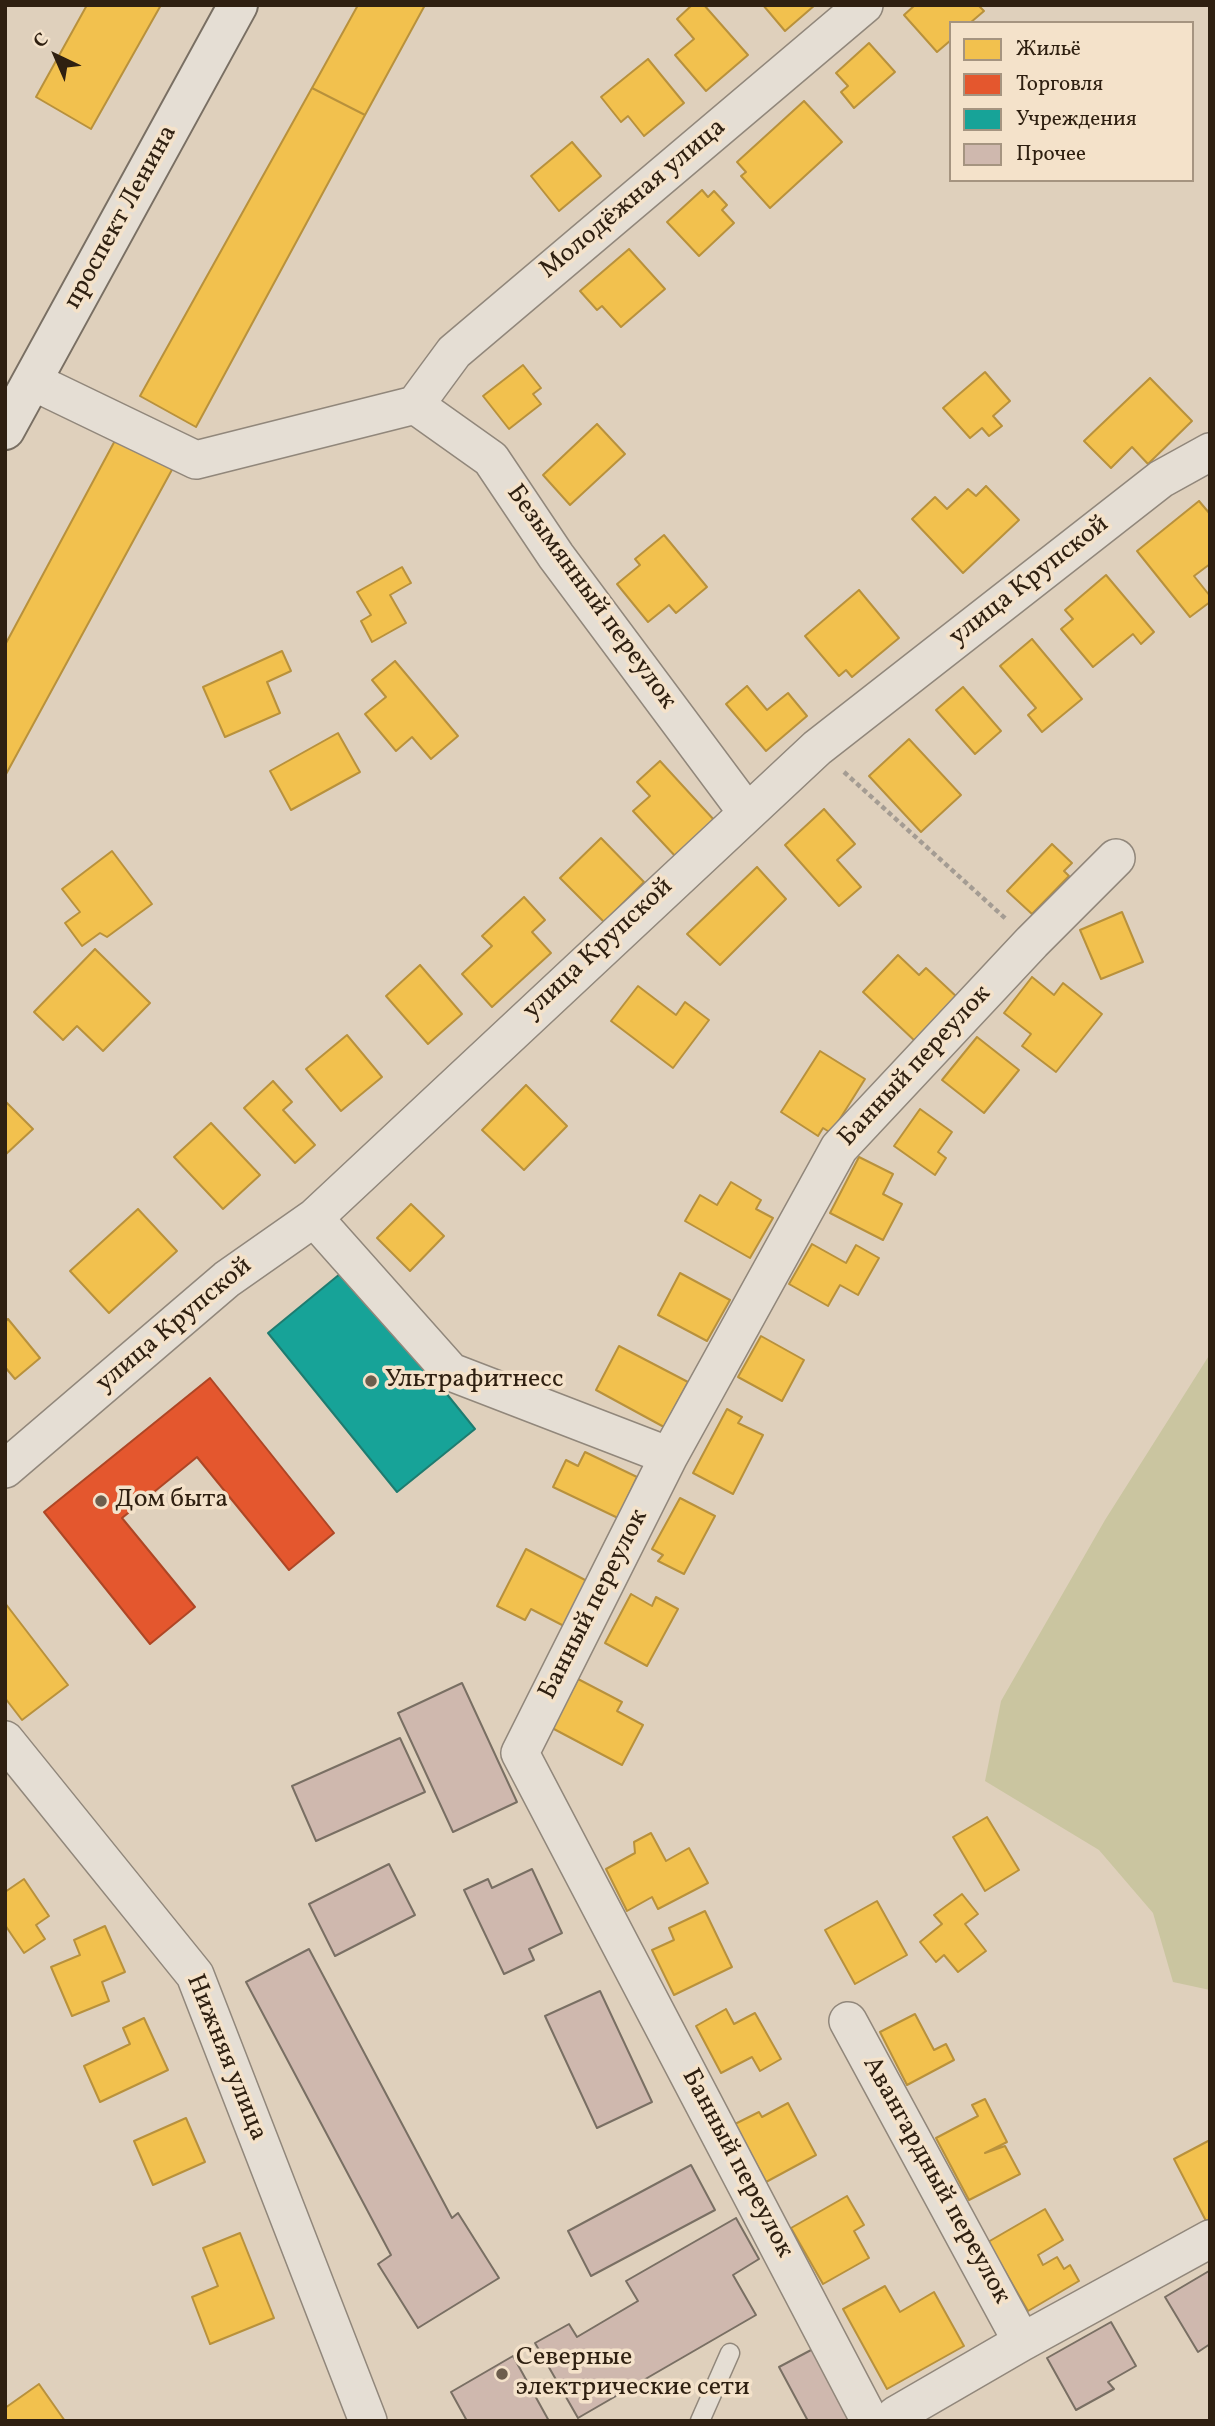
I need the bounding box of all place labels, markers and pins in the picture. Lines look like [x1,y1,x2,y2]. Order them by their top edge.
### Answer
place label: Ультрафитнесс [385,1365,564,1397]
marker: Ультрафитнесс [363,1373,379,1389]
place label: Дом быта [115,1485,228,1517]
marker: Дом быта [93,1493,109,1509]
place label: Северные электрические сети [516,2343,750,2404]
marker: Северные электрические сети [494,2366,510,2382]

